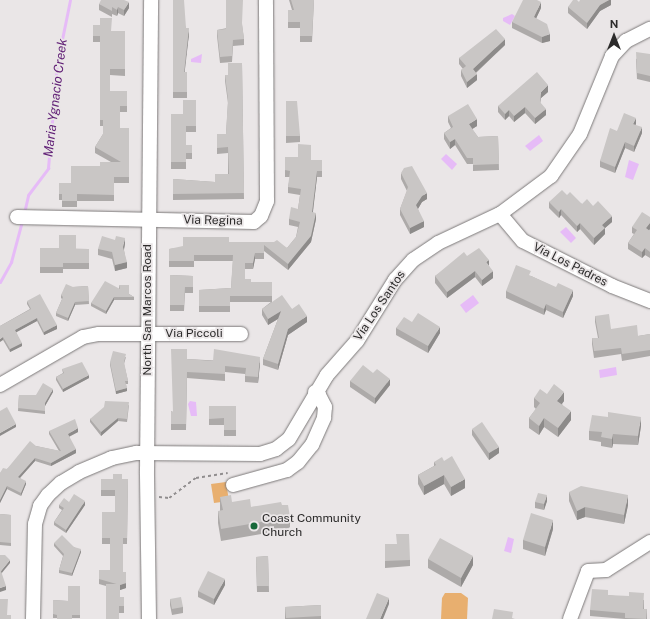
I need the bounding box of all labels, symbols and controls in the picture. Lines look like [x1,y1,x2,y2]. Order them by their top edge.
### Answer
north arrow [594,16,634,56]
text: N [610,18,618,30]
water label: Maria Ygnacio Creek [41,38,71,158]
street label: Via Regina [183,213,243,229]
street label: Via Los Padres [530,240,610,290]
street label: North San Marcos Road [141,244,155,376]
street label: Via Los Santos [351,268,409,344]
street label: Via Piccoli [165,327,223,341]
place label: Coast Community Church [262,512,361,540]
marker: Coast Community Church [249,521,259,531]

